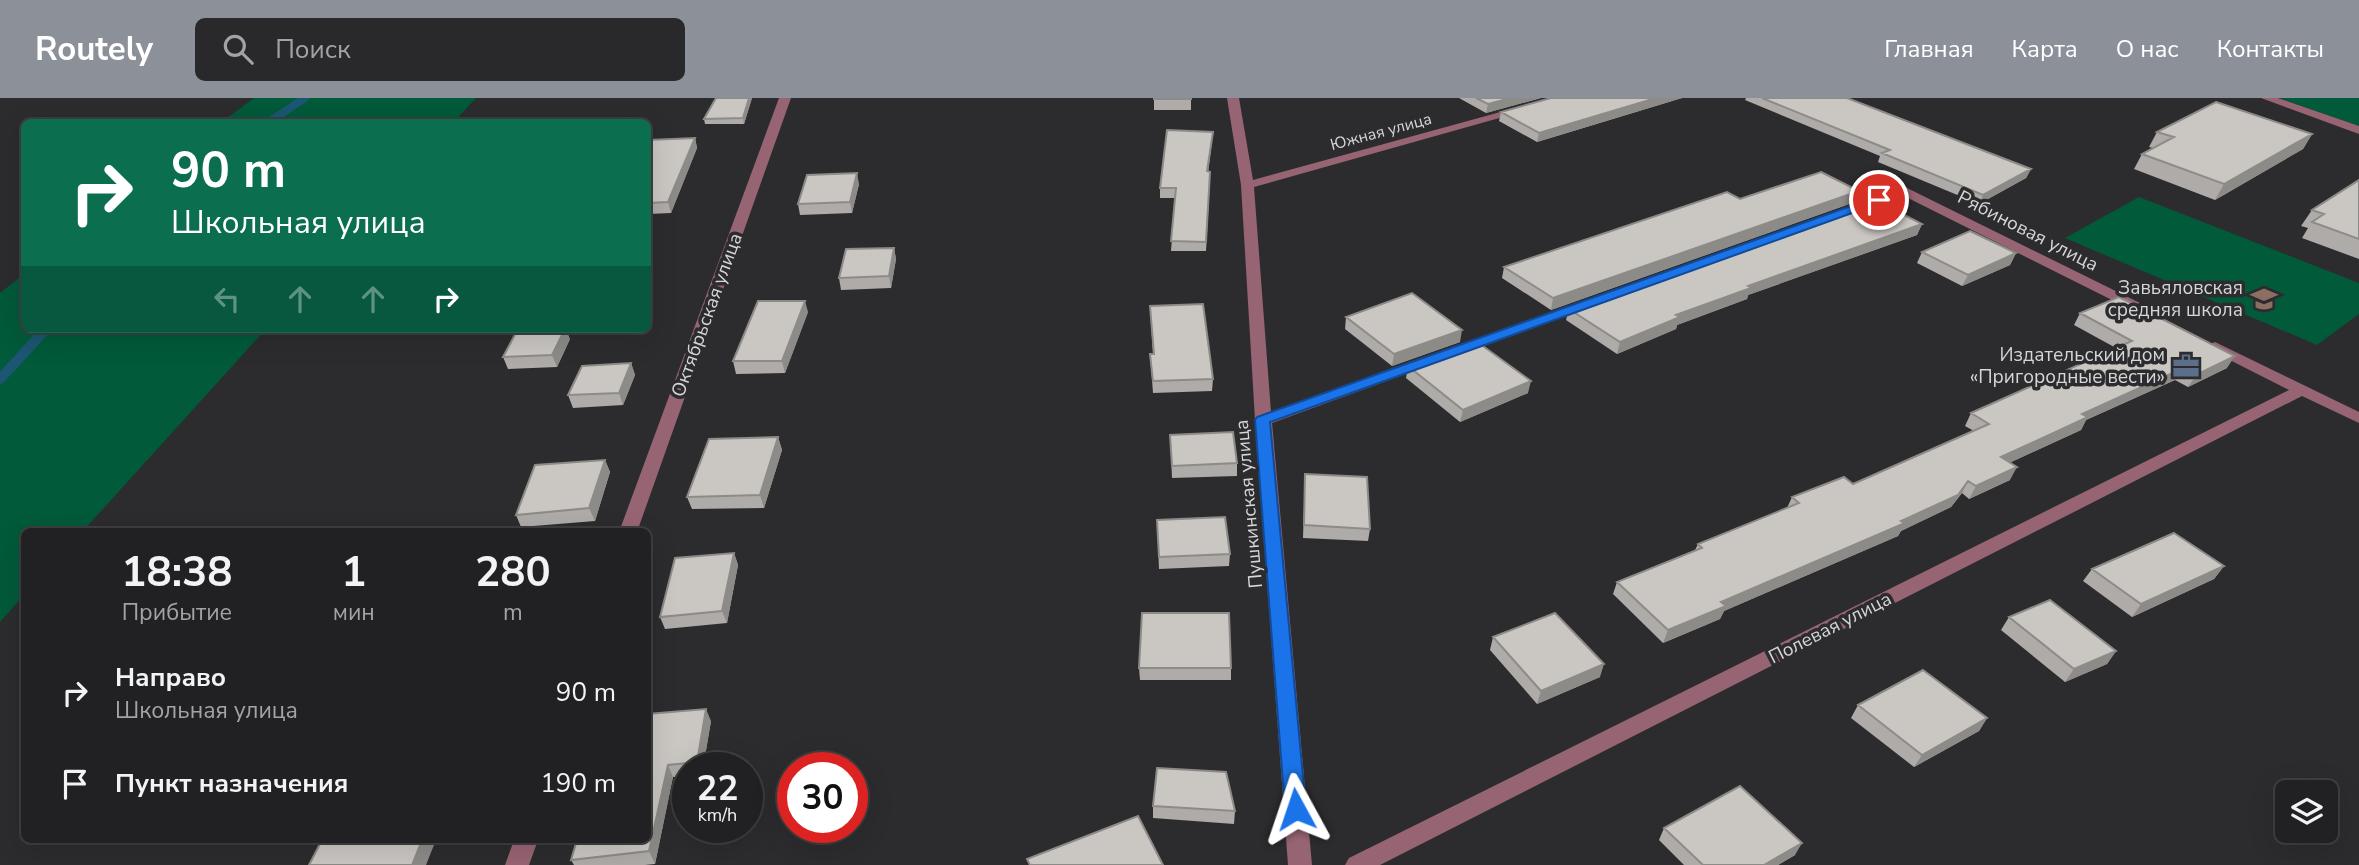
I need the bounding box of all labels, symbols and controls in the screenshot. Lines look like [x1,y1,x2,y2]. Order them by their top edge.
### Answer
search box [195,18,685,81]
text: Routely [35,27,153,72]
icon: search [219,30,257,68]
text: Поиск [275,32,351,67]
text: Главная [1884,33,1974,65]
text: Карта [2012,33,2078,65]
text: О нас [2116,33,2179,65]
text: Контакты [2217,33,2324,65]
street label: Южная улица [1328,108,1434,156]
text: 90 m [171,137,286,204]
icon: right [56,147,147,238]
pin [1849,170,1909,230]
icon: arrive [1860,181,1898,219]
street label: Рябиновая улица [1953,184,2103,278]
text: Школьная улица [171,201,426,244]
street label: Октябрьская улица [665,229,749,401]
place label: Завьяловская средняя школа [2108,275,2243,323]
icon: left [208,280,246,318]
icon: ahead [281,280,319,318]
icon: ahead [354,280,392,318]
icon: right [427,280,465,318]
school or university icon: Завьяловская средняя школа [2249,284,2279,314]
place label: Издательский дом «Пригородные вести» [1970,342,2165,390]
office icon: Издательский дом «Пригородные вести» [2171,351,2201,381]
street label: Пушкинская улица [1229,419,1269,589]
text: 18:38 [121,544,232,601]
text: 1 [341,544,366,601]
text: 280 [475,544,551,601]
street label: Полевая улица [1764,586,1896,670]
text: Прибытие [122,597,232,628]
text: мин [333,597,375,628]
text: m [503,597,523,628]
text: Направо [115,660,226,695]
icon: right [56,674,94,712]
text: 90 m [556,675,616,710]
text: Школьная улица [115,695,298,726]
speed limit sign: 30 [777,752,868,843]
icon: arrive [56,765,94,803]
text: 22 [696,765,739,812]
text: Пункт назначения [115,766,348,801]
text: 190 m [540,766,616,801]
position arrow [1259,772,1333,846]
map controls [2275,780,2338,843]
button: layers [2275,780,2338,843]
text: km/h [698,803,737,827]

